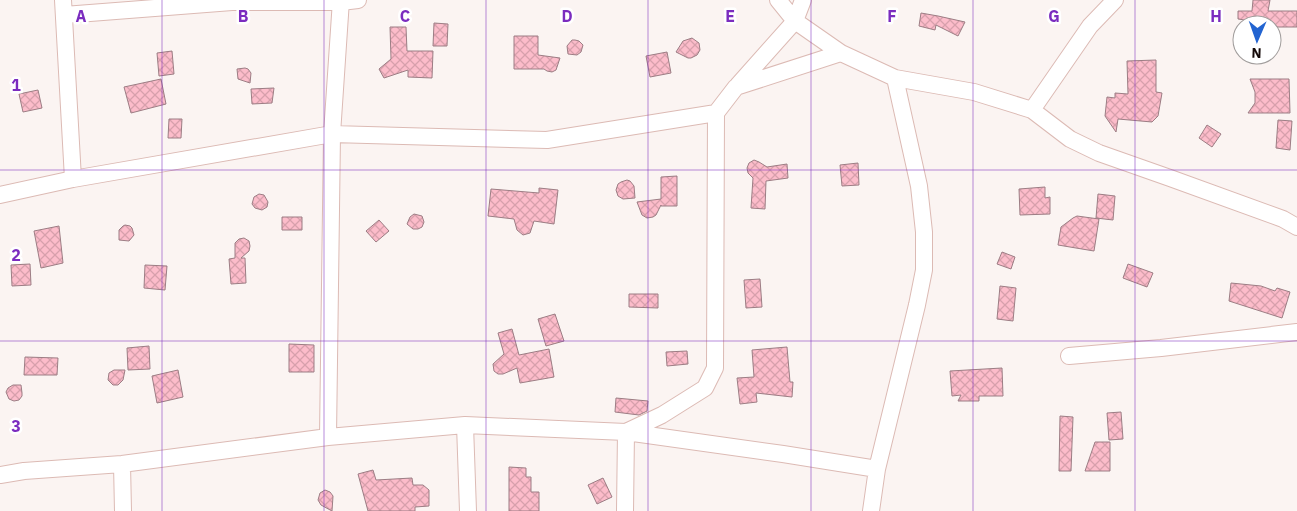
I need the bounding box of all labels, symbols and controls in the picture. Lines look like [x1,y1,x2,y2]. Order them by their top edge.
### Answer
text: A [76,6,87,26]
text: B [238,6,249,26]
text: C [400,6,410,26]
text: D [561,6,573,26]
text: E [725,6,735,26]
text: F [887,6,897,26]
text: G [1048,6,1060,26]
text: H [1210,6,1222,26]
north arrow [1232,15,1282,65]
text: N [1251,44,1262,62]
text: 1 [11,75,21,95]
text: 2 [11,245,21,265]
text: 3 [11,416,21,436]

